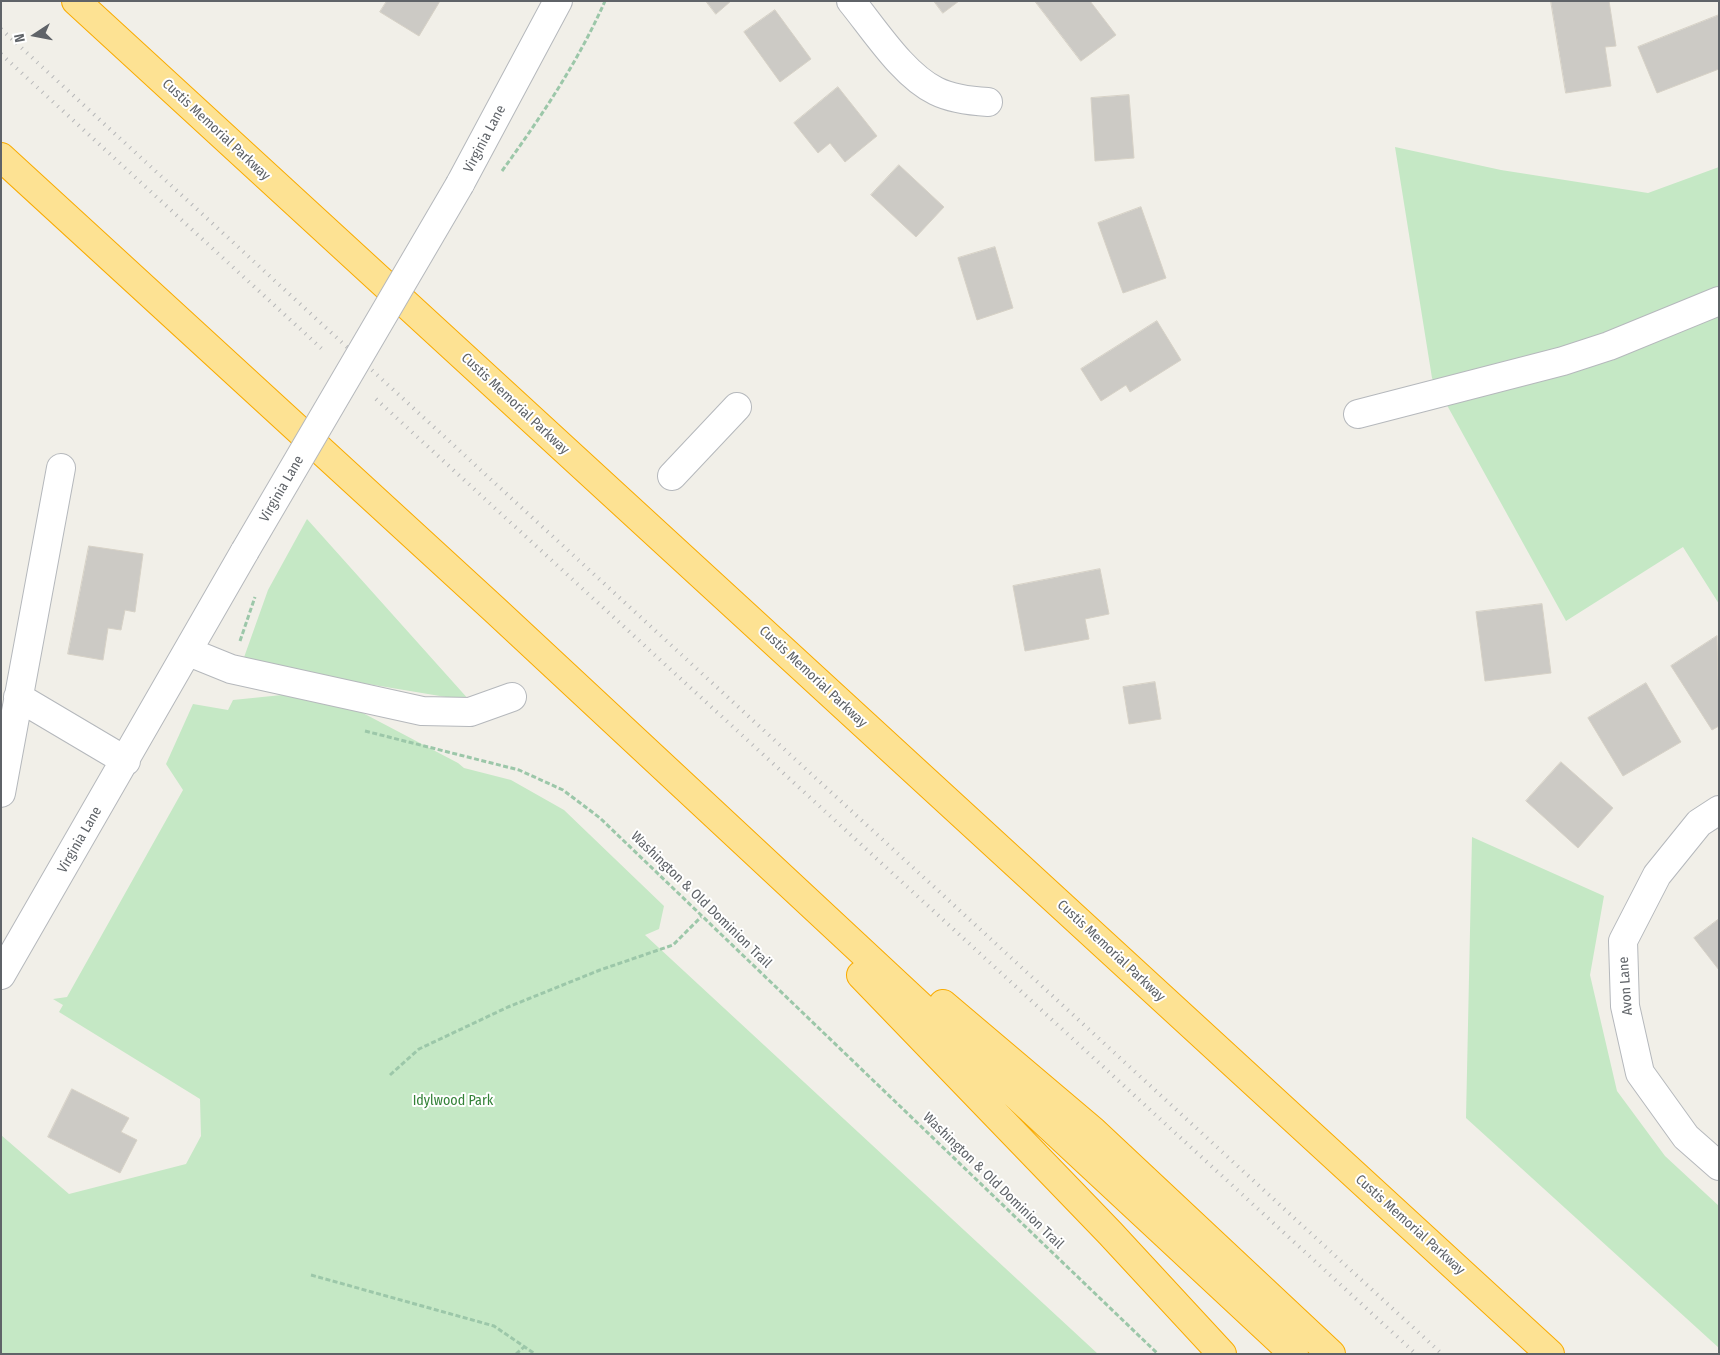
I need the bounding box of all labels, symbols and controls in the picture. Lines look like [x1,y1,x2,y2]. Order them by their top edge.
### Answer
north arrow [10,10,60,60]
text: N [11,32,29,44]
street label: Custis Memorial Parkway [159,76,273,184]
street label: Virginia Lane [460,102,510,176]
street label: Custis Memorial Parkway [458,350,572,458]
street label: Virginia Lane [256,453,308,525]
street label: Custis Memorial Parkway [756,623,870,731]
street label: Virginia Lane [54,804,106,876]
street label: Washington & Old Dominion Trail [627,828,775,972]
street label: Custis Memorial Parkway [1054,897,1168,1005]
street label: Avon Lane [1616,956,1636,1016]
park label: Idylwood Park [413,1093,493,1109]
street label: Washington & Old Dominion Trail [919,1109,1067,1253]
street label: Custis Memorial Parkway [1352,1171,1468,1279]

